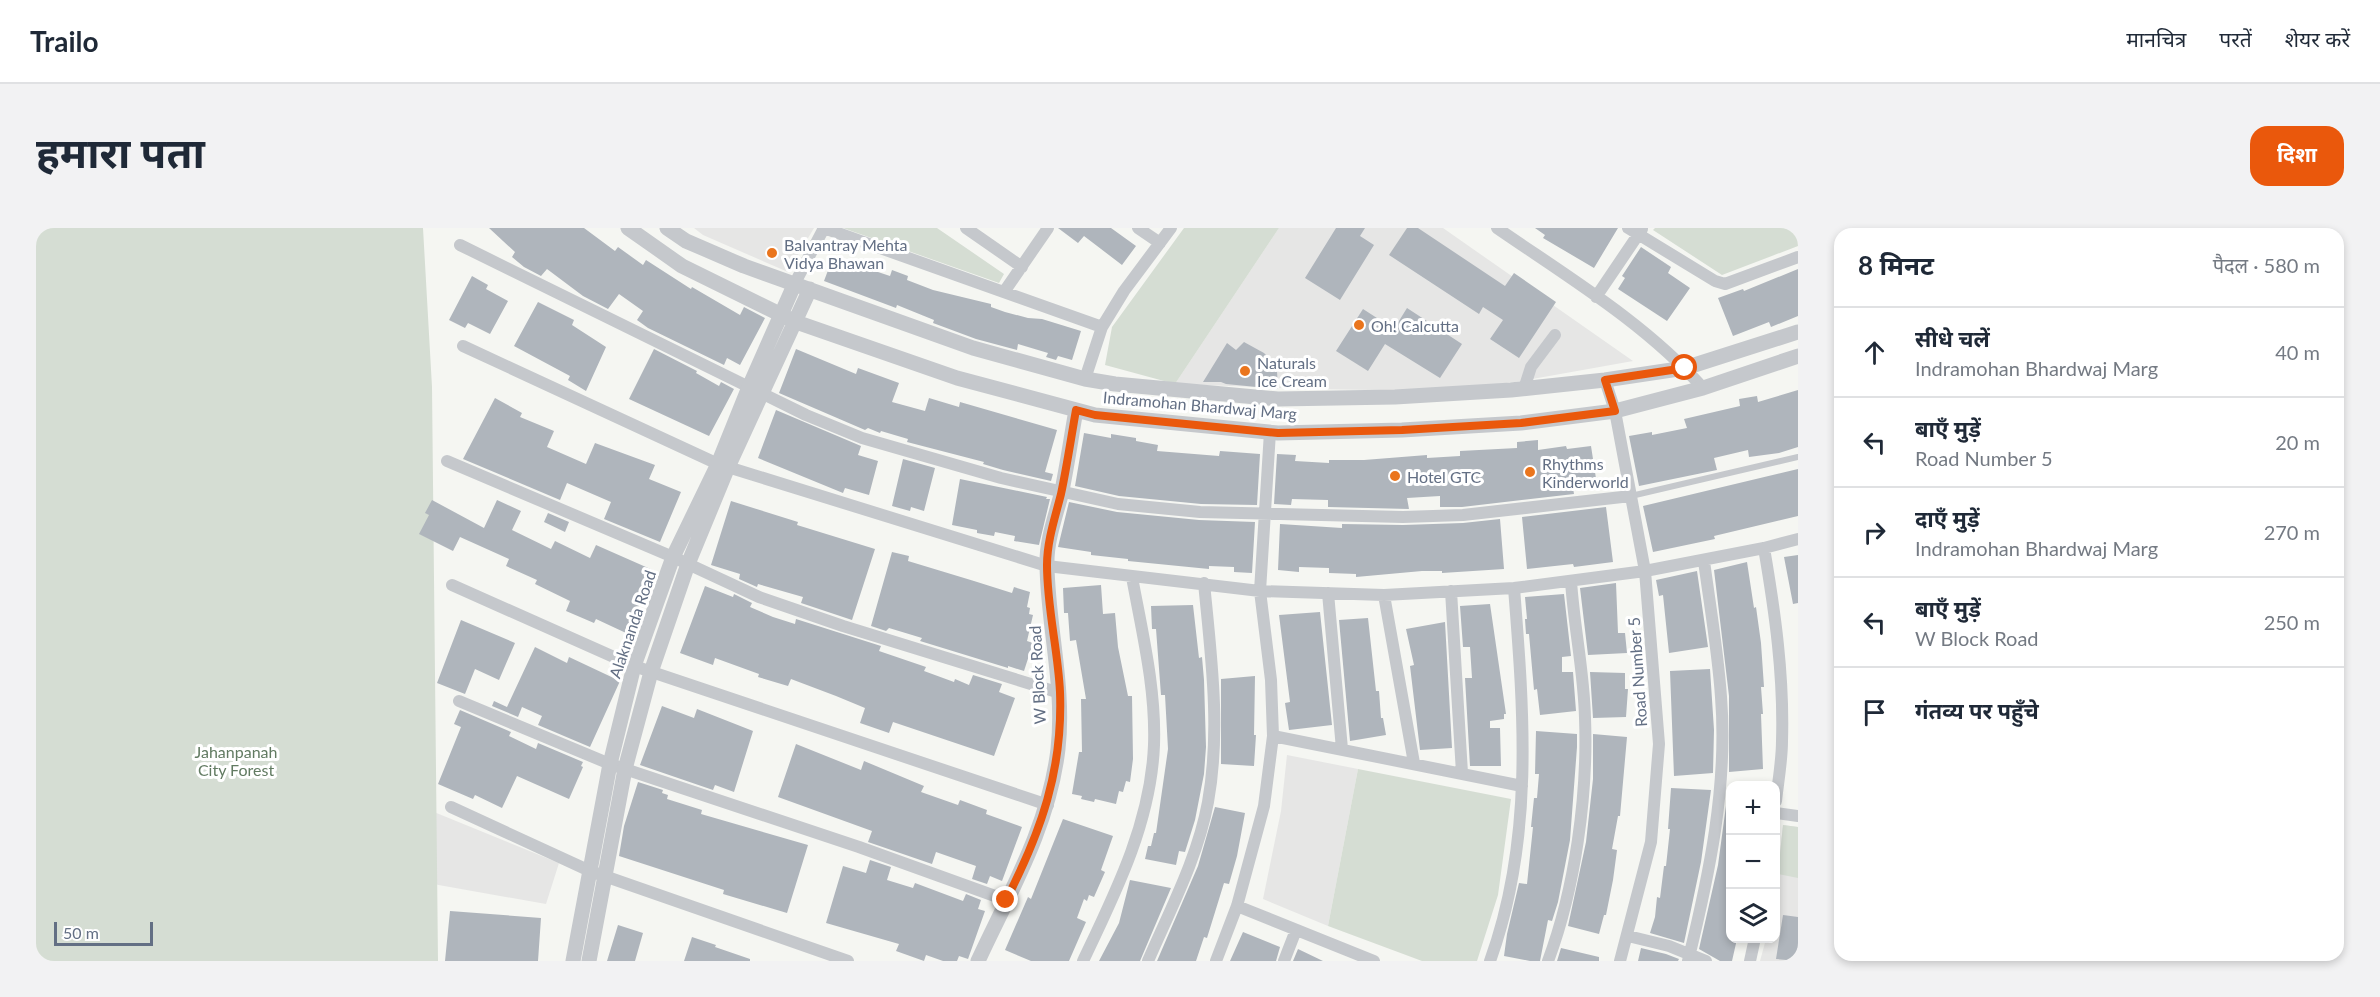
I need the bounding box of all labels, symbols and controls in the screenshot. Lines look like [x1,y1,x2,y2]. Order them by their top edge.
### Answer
text: Trailo [30,24,99,58]
text: मानचित्र [2126,26,2186,51]
text: परतें [2219,26,2252,51]
text: शेयर करें [2285,26,2350,51]
button: दिशा [2250,126,2344,186]
text: हमारा पता [36,127,205,177]
place label: Balvantray Mehta Vidya Bhawan [784,235,908,272]
marker: Balvantray Mehta Vidya Bhawan [765,246,779,260]
text: 8 मिनट [1858,249,1934,281]
text: पैदल · 580 m [2213,253,2320,277]
place label: Oh! Calcutta [1371,316,1459,335]
marker: Oh! Calcutta [1352,318,1366,332]
text: सीधे चलें [1915,325,1990,352]
icon: ahead [1858,336,1891,369]
text: 40 m [2275,340,2320,364]
place label: Naturals Ice Cream [1257,353,1327,390]
route start [1671,354,1697,380]
text: Indramohan Bhardwaj Marg [1915,356,2158,380]
marker: Naturals Ice Cream [1238,364,1252,378]
street label: Indramohan Bhardwaj Marg [1102,387,1298,423]
text: बाएँ मुड़ें [1915,415,1981,442]
icon: left [1858,426,1891,459]
text: 20 m [2275,430,2320,454]
text: Road Number 5 [1915,446,2053,470]
place label: Rhythms Kinderworld [1542,454,1629,491]
marker: Rhythms Kinderworld [1523,465,1537,479]
place label: Hotel GTC [1407,467,1481,486]
marker: Hotel GTC [1388,469,1402,483]
text: दाएँ मुड़ें [1915,505,1979,532]
icon: right [1858,516,1891,549]
text: 270 m [2264,520,2320,544]
text: Indramohan Bhardwaj Marg [1915,536,2158,560]
street label: Alaknanda Road [605,568,659,680]
text: बाएँ मुड़ें [1915,595,1981,622]
icon: left [1858,606,1891,639]
text: 250 m [2264,610,2320,634]
street label: Road Number 5 [1624,616,1650,728]
street label: W Block Road [1025,625,1049,725]
text: W Block Road [1915,626,2039,650]
icon: arrive [1858,696,1891,729]
text: गंतव्य पर पहुँचे [1915,697,2039,724]
park label: Jahanpanah City Forest [195,742,277,779]
map controls [1726,781,1780,943]
button: + [1726,781,1780,835]
button: − [1726,835,1780,889]
route end [992,886,1018,912]
button: layers [1726,889,1780,943]
scale bar [54,919,153,946]
text: 50 m [63,923,99,942]

